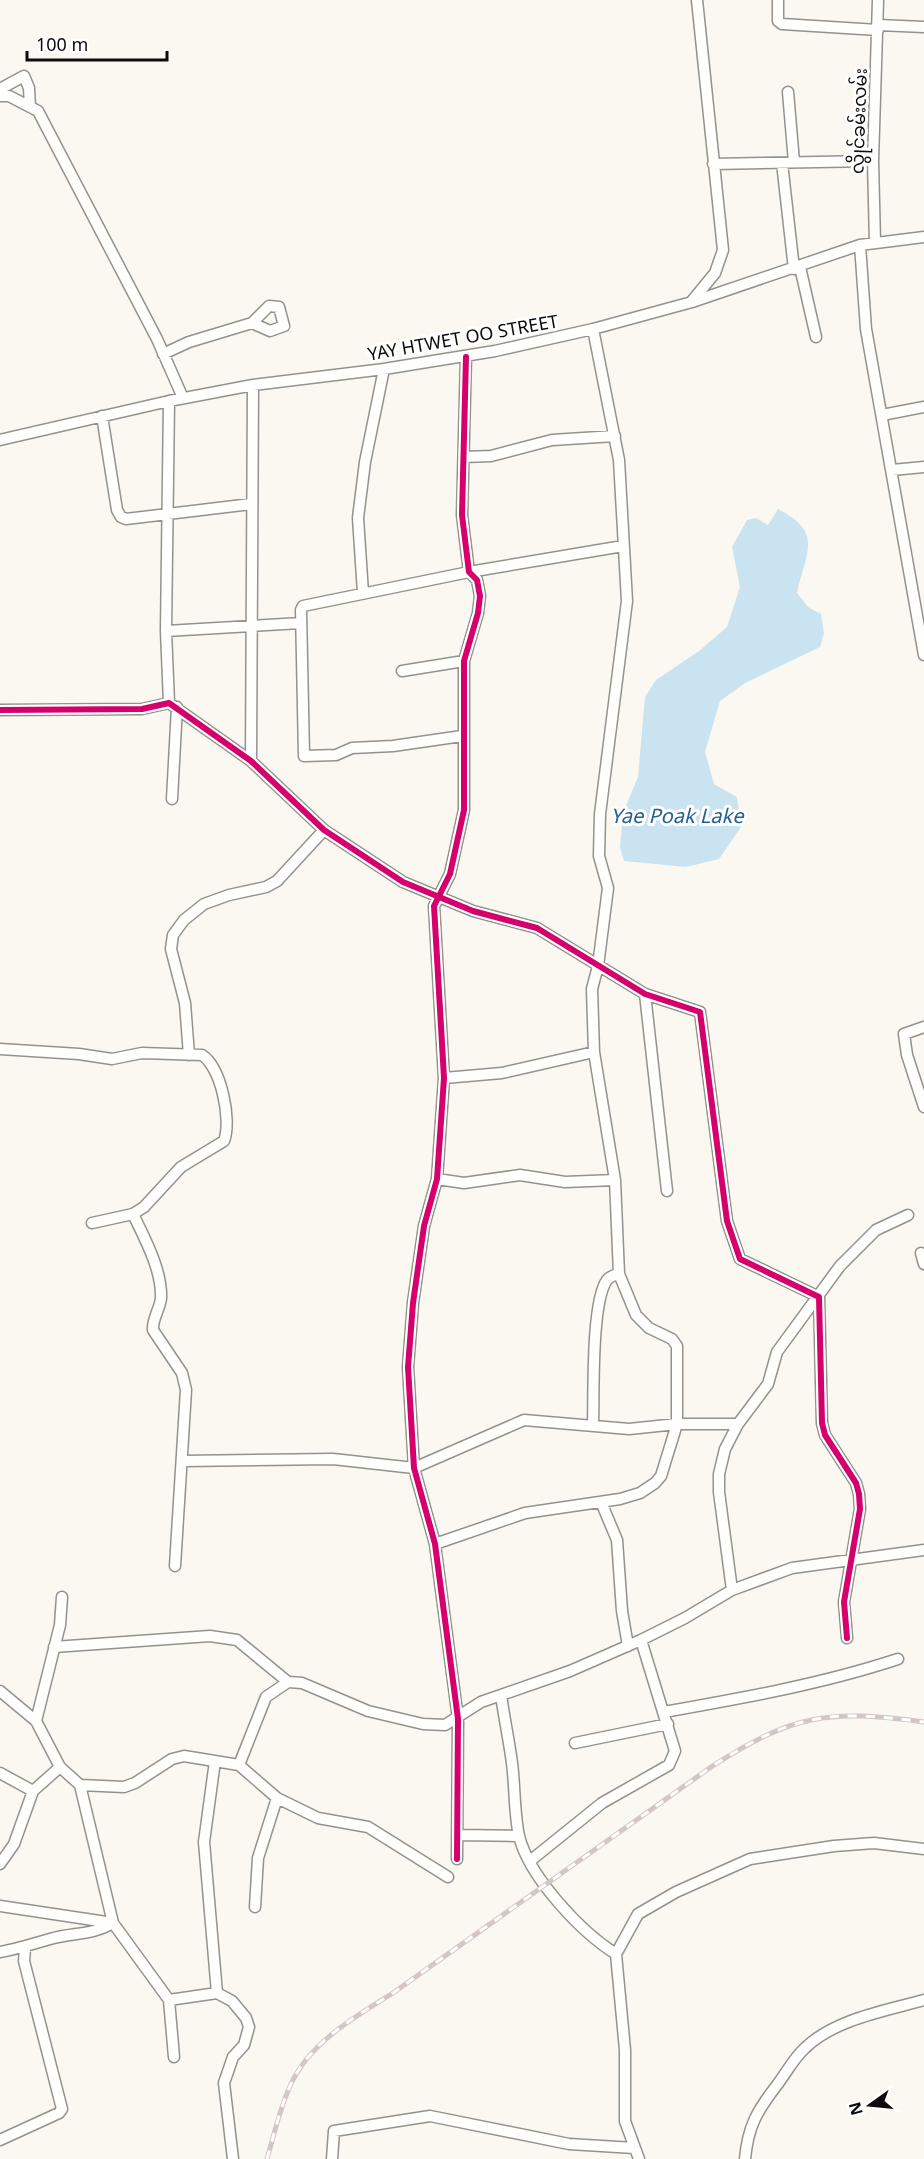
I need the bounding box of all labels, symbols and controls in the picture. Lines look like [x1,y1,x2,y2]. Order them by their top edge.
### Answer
scale bar [27,24,166,62]
text: 100 m [36,27,88,66]
street label: လွိုင်ခမ်းလမ်း [839,67,882,175]
street label: YAY HTWET OO STREET [365,304,562,375]
water label: Yae Poak Lake [611,797,745,840]
north arrow [840,2075,900,2135]
text: N [839,2097,877,2119]

